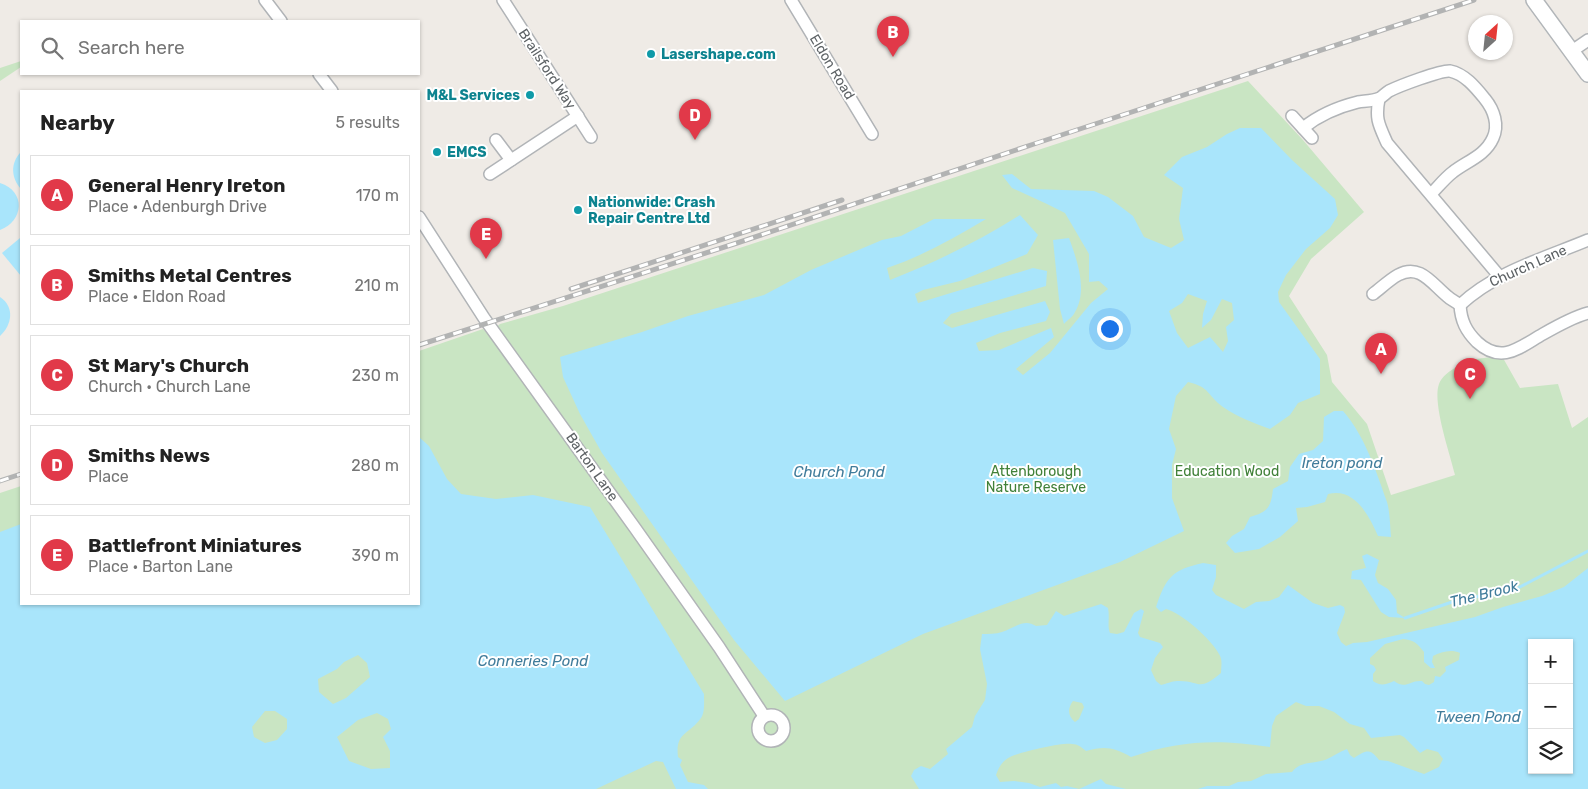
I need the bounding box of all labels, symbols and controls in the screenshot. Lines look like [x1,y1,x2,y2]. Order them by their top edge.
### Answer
north arrow [1468,15,1513,60]
pin: B [877,16,909,57]
search box [20,20,420,75]
street label: Brailsford Way [515,26,579,113]
street label: Eldon Road [806,31,858,103]
icon: search [38,34,66,62]
text: Search here [78,36,185,59]
place label: Lasershape.com [661,46,776,63]
marker: Lasershape.com [645,48,657,60]
place label: M&L Services [426,87,520,104]
marker: M&L Services [524,89,536,101]
pin: D [679,99,711,140]
text: Nearby [40,110,115,135]
text: 5 results [336,113,400,132]
place label: EMCS [447,144,487,161]
marker: EMCS [431,146,443,158]
text: General Henry Ireton [88,174,285,197]
text: A [51,186,63,205]
text: 170 m [356,186,399,205]
place label: Nationwide: Crash Repair Centre Ltd [588,194,715,227]
text: Place · Adenburgh Drive [88,197,267,216]
marker: Nationwide: Crash Repair Centre Ltd [572,204,584,216]
pin: E [470,218,502,259]
street label: Church Lane [1487,241,1570,291]
text: Smiths Metal Centres [88,264,292,287]
text: B [51,276,63,295]
text: 210 m [354,276,399,295]
text: Place · Eldon Road [88,287,226,306]
your location [1097,316,1123,342]
pin: A [1365,333,1397,374]
text: St Mary's Church [88,354,249,377]
pin: C [1454,358,1486,399]
text: C [51,366,63,385]
text: 230 m [352,366,399,385]
text: Church · Church Lane [88,377,251,396]
street label: Barton Lane [562,429,622,505]
text: Smiths News [88,444,210,467]
water label: Ireton pond [1302,454,1383,472]
text: D [51,456,63,475]
text: 280 m [351,456,399,475]
water label: Church Pond [793,463,886,481]
park label: Attenborough Nature Reserve [986,463,1086,496]
park label: Education Wood [1175,463,1279,480]
text: Place [88,467,129,486]
text: Battlefront Miniatures [88,534,302,557]
text: E [52,546,62,565]
text: 390 m [352,546,399,565]
text: Place · Barton Lane [88,557,233,576]
water label: The Brook [1448,577,1520,611]
map controls [1528,639,1573,774]
button: + [1528,639,1573,684]
water label: Conneries Pond [478,652,589,670]
button: − [1528,684,1573,729]
water label: Tween Pond [1435,708,1522,726]
button: layers [1528,729,1573,774]

